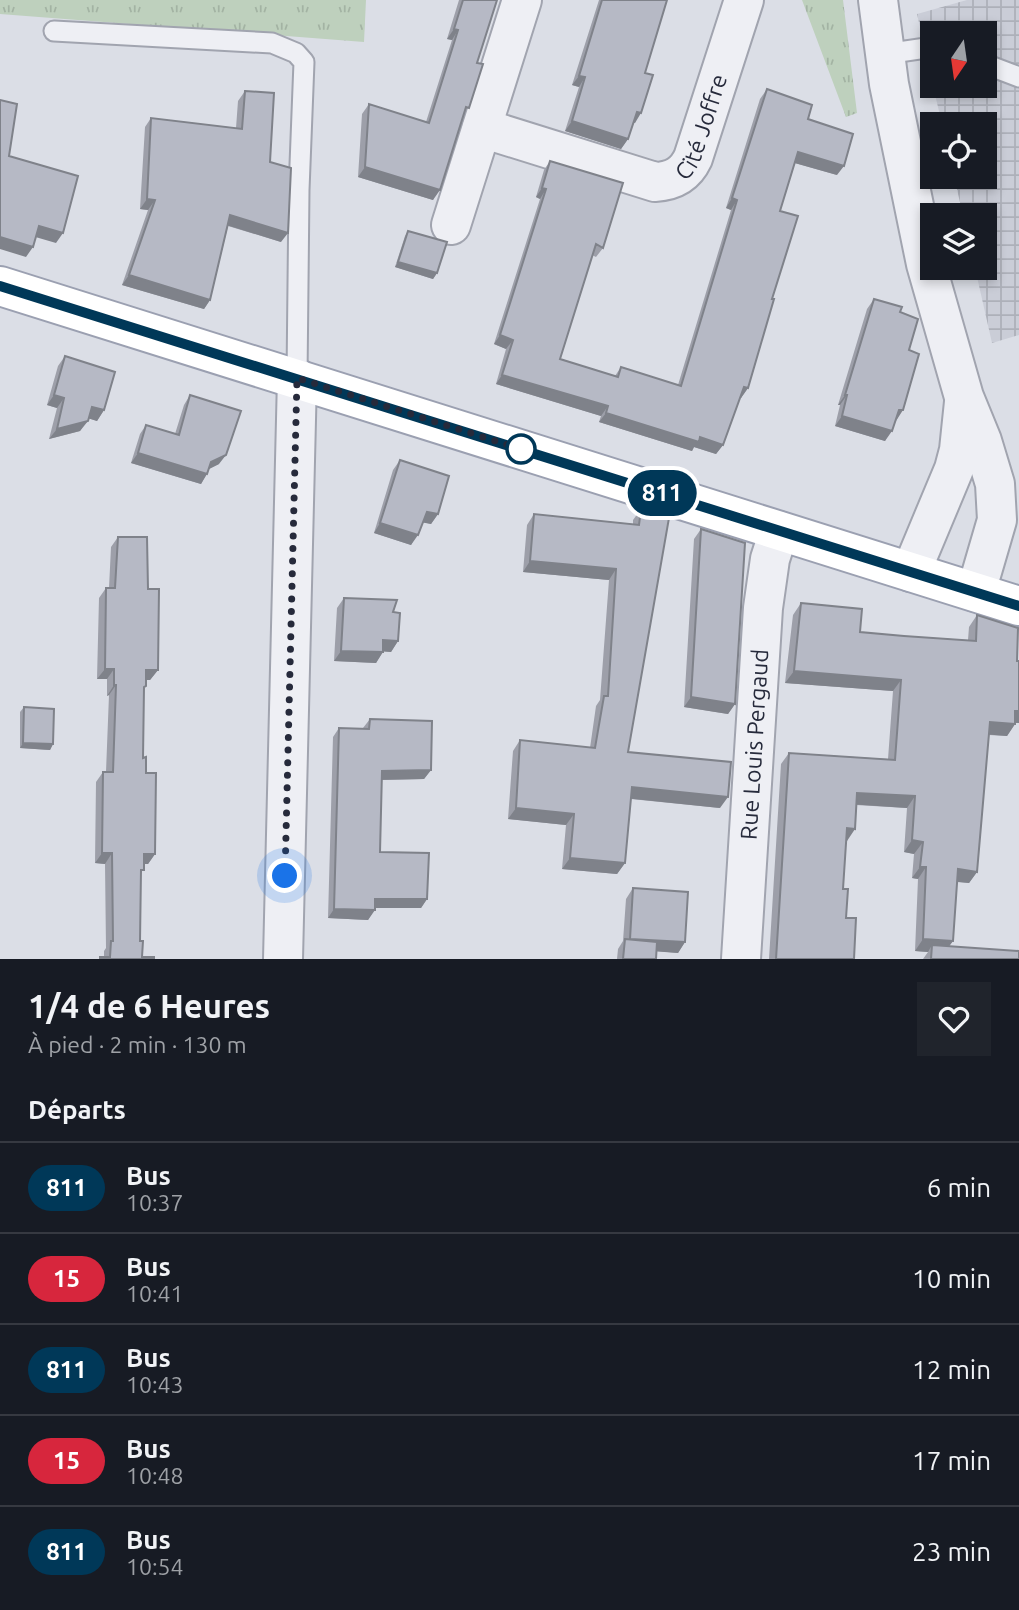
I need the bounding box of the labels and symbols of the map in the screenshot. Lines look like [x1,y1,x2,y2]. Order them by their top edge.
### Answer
north arrow [920,21,998,98]
street label: Cité Joffre [670,71,731,185]
unlabelled marker [506,434,536,464]
line badge: 811 [622,470,702,516]
street label: Rue Louis Pergaud [735,648,772,841]
your location [267,858,302,893]

